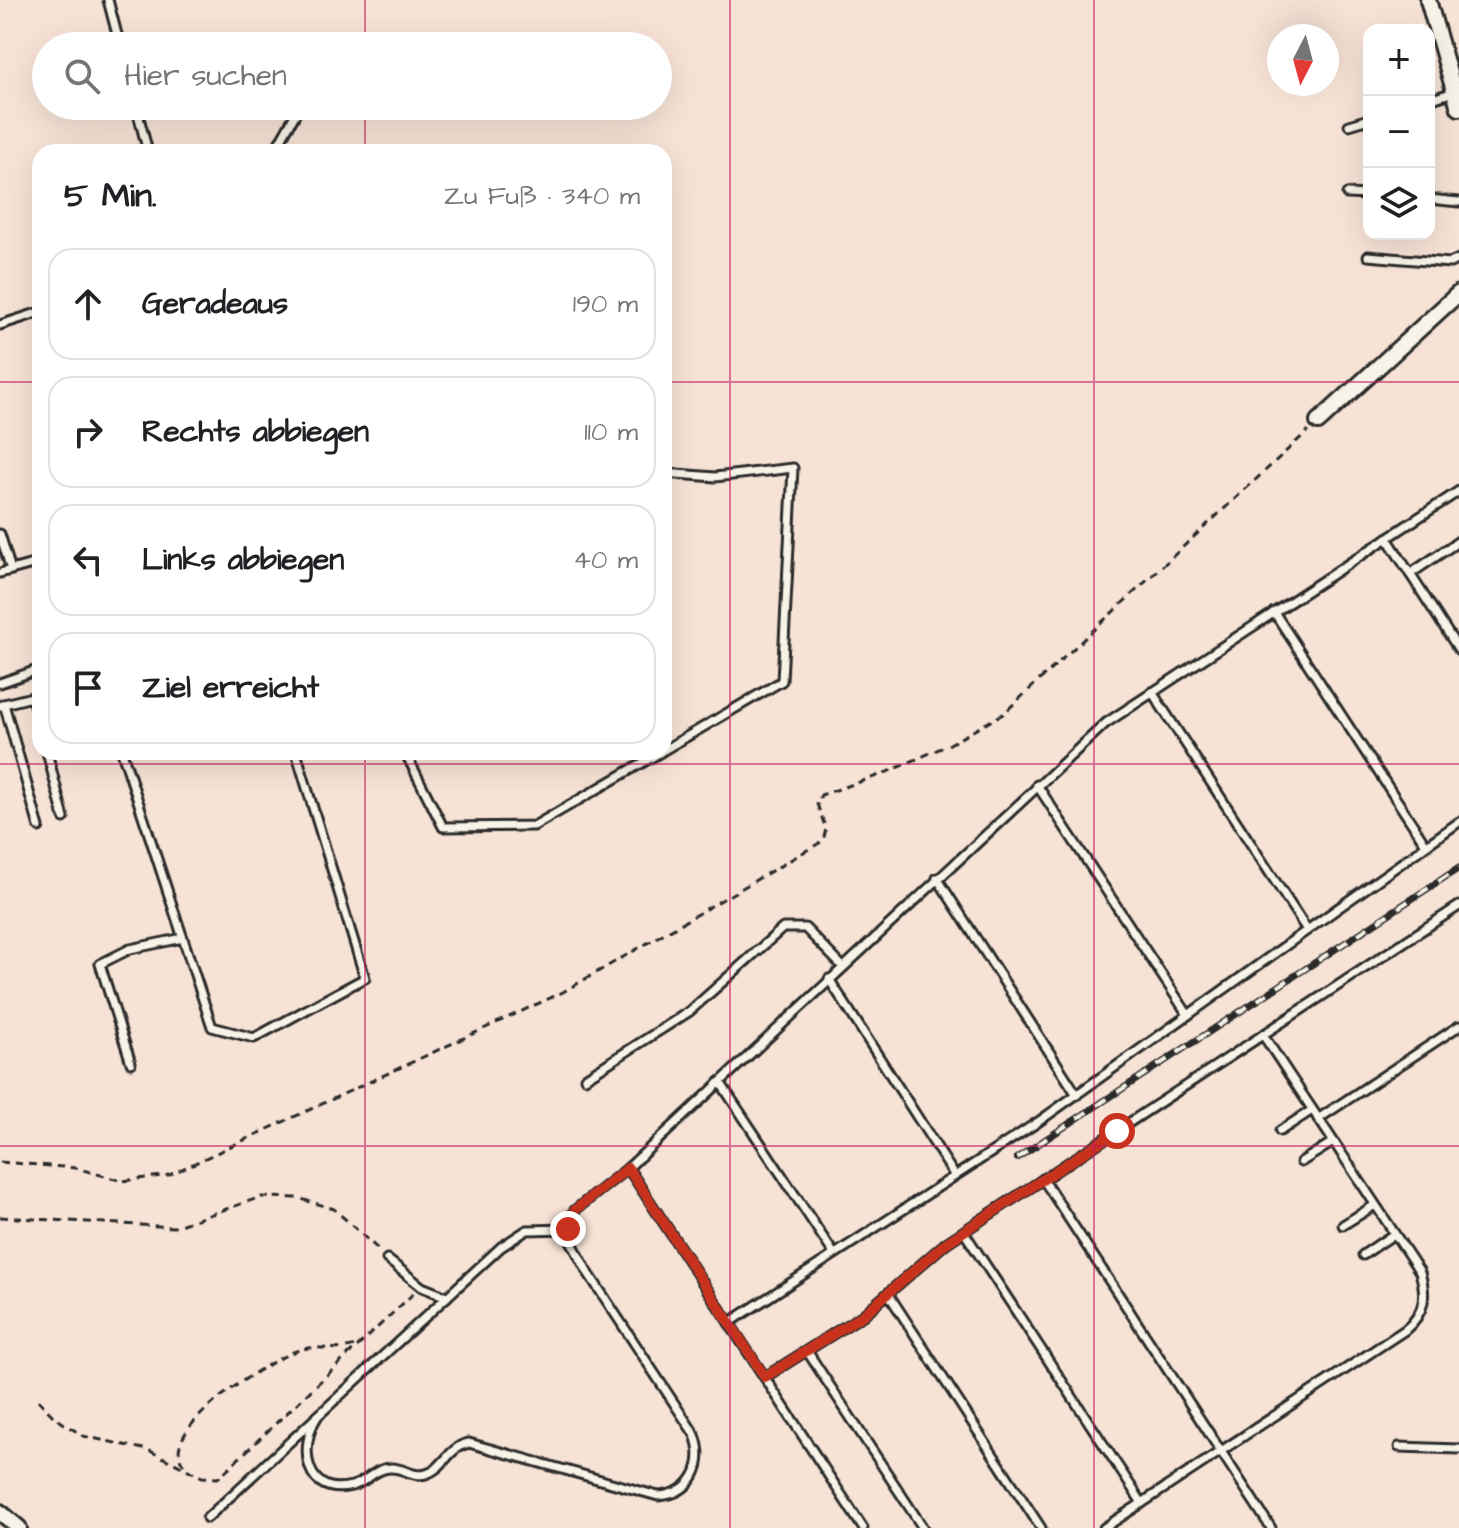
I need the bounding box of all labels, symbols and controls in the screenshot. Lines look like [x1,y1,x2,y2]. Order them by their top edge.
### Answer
north arrow [1267,24,1339,96]
map controls [1363,24,1435,240]
button: + [1363,24,1435,96]
search box [32,32,672,120]
icon: search [60,54,104,98]
text: Hier suchen [124,55,287,97]
button: − [1363,96,1435,168]
button: layers [1363,168,1435,240]
text: 5 Min. [64,172,157,220]
text: Zu Fuß · 340 m [444,178,640,214]
icon: ahead [66,282,110,326]
text: Geradeaus [142,283,288,325]
text: 190 m [573,286,638,322]
icon: right [66,410,110,454]
text: Rechts abbiegen [142,411,369,453]
text: 110 m [584,414,638,450]
icon: left [66,538,110,582]
text: Links abbiegen [142,539,344,581]
text: 40 m [573,542,638,578]
icon: arrive [66,666,110,710]
text: Ziel erreicht [142,667,319,709]
route start [1099,1113,1135,1149]
route end [550,1211,586,1247]

